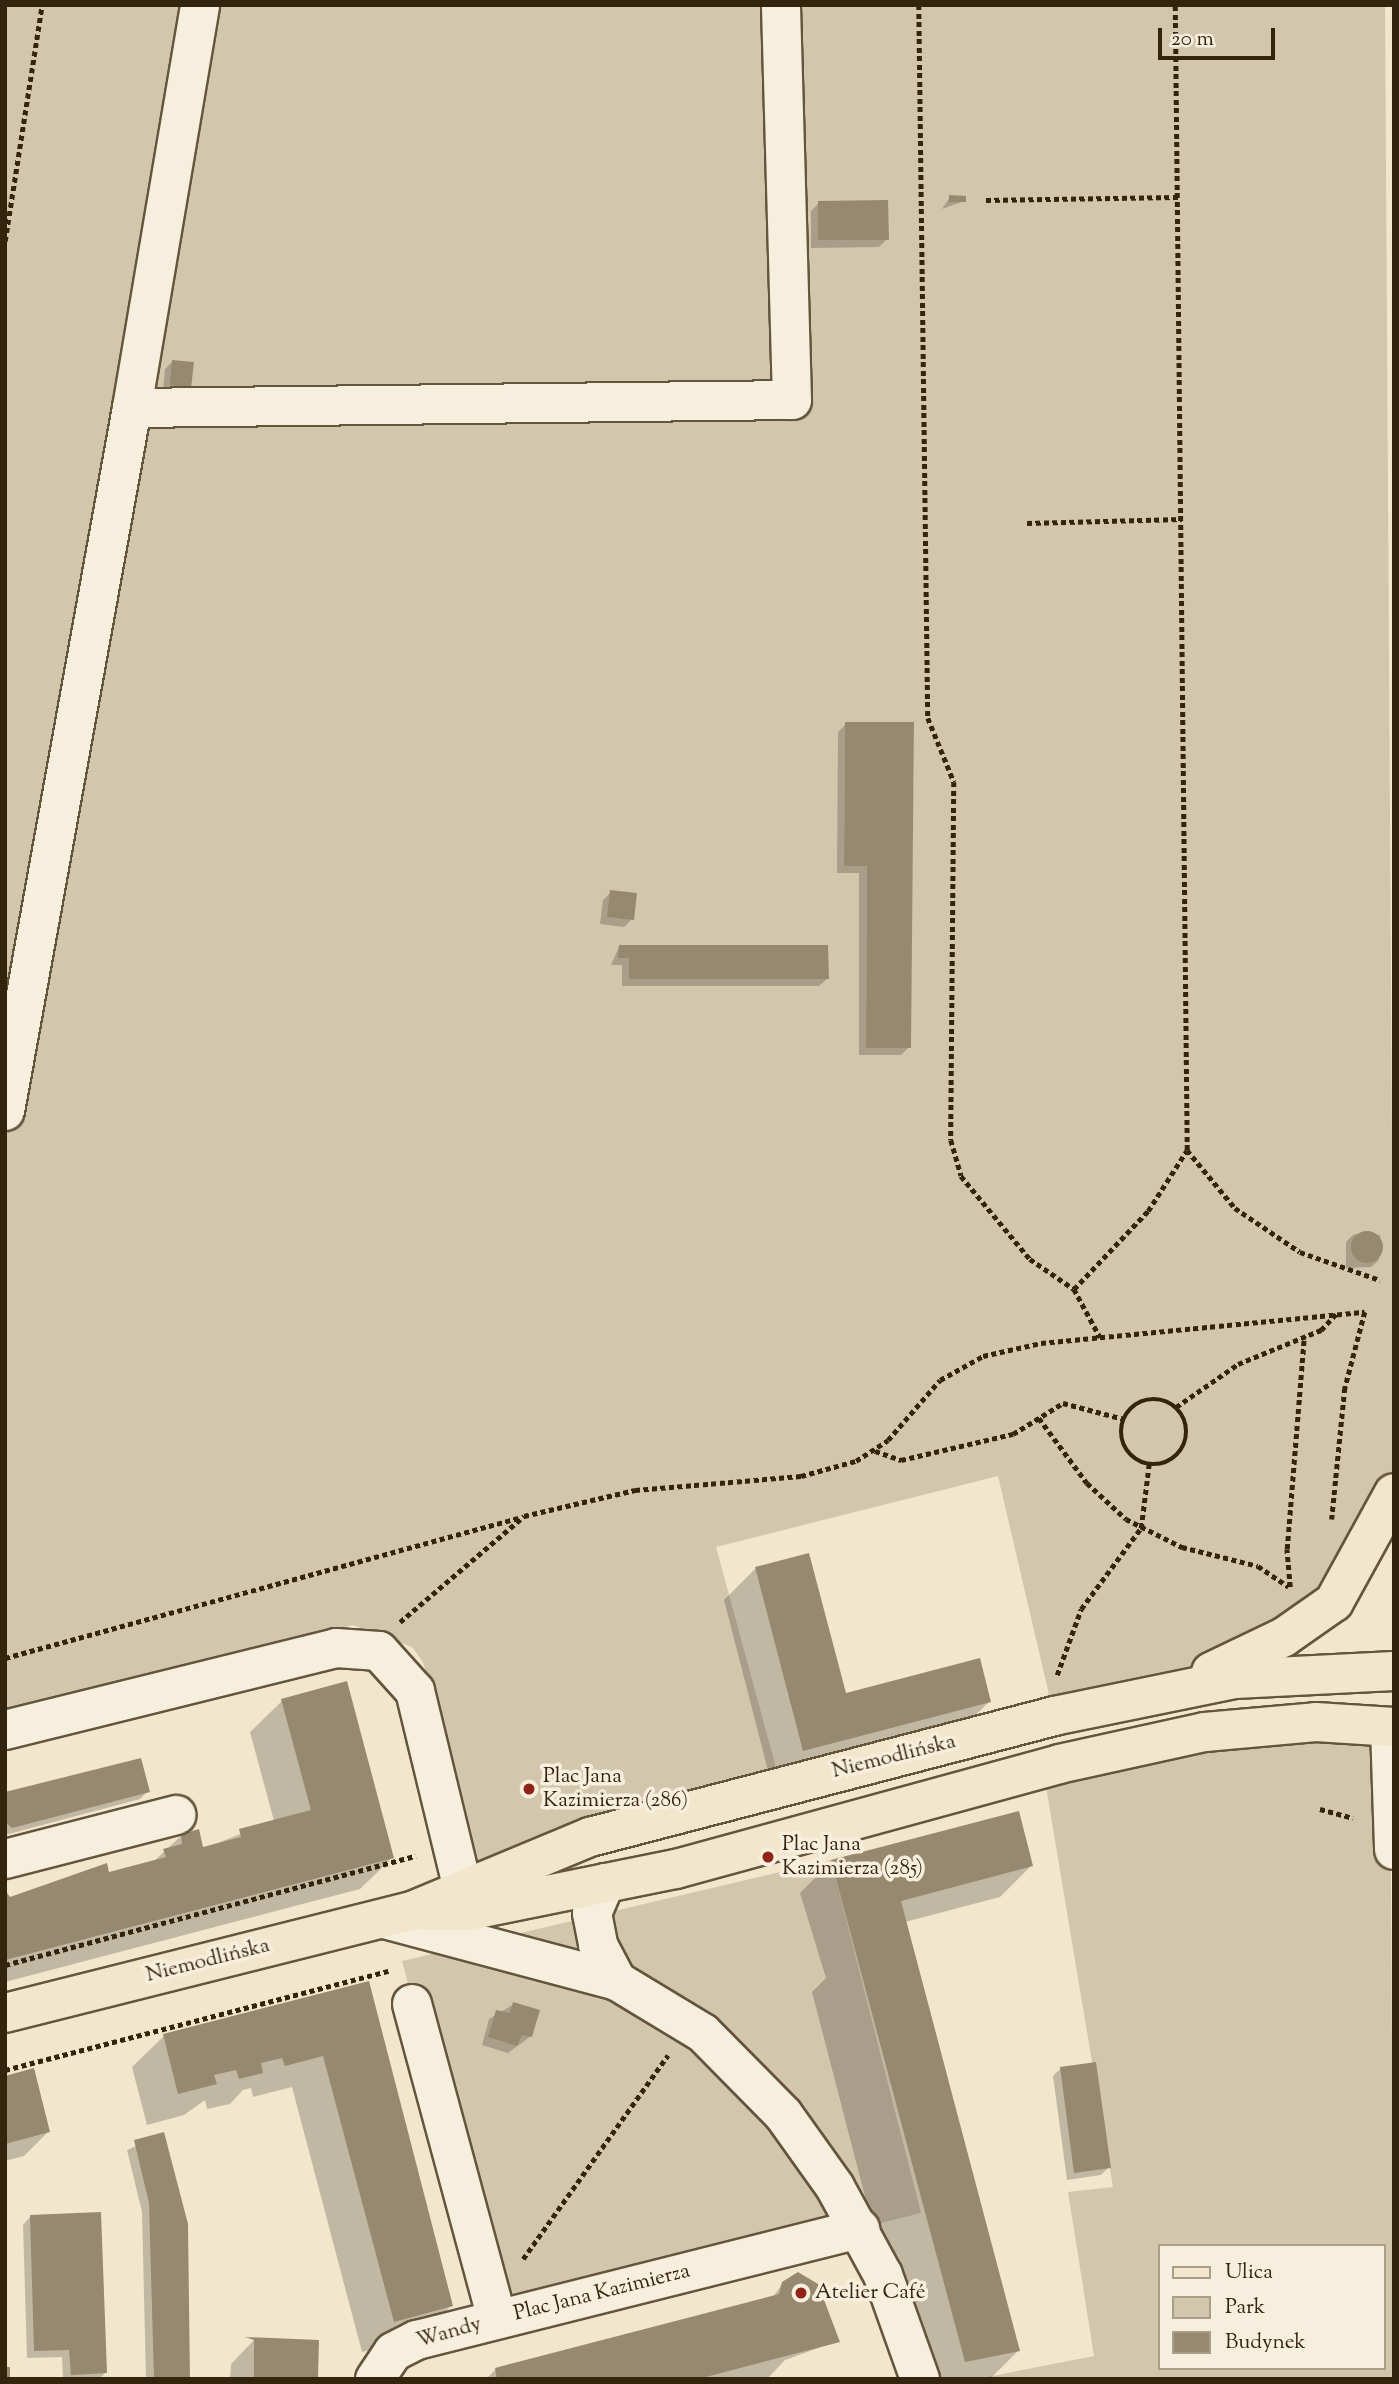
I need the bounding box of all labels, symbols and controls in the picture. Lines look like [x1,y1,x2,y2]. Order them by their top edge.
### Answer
scale bar [1161,14,1278,58]
text: 20 m [1171,25,1214,55]
street label: Niemodlińska [830,1729,958,1785]
place label: Plac Jana Kazimierza (286) [543,1764,688,1814]
marker: Plac Jana Kazimierza (286) [521,1781,537,1797]
place label: Plac Jana Kazimierza (285) [782,1832,923,1882]
marker: Plac Jana Kazimierza (285) [760,1849,776,1865]
street label: Niemodlińska [144,1933,272,1989]
legend [1158,2244,1385,2370]
text: Ulica [1225,2258,1273,2288]
street label: Plac Jana Kazimierza [511,2259,693,2327]
place label: Atelier Café [815,2280,925,2306]
marker: Atelier Café [793,2285,809,2301]
text: Park [1225,2293,1265,2323]
street label: Wandy [414,2312,484,2354]
text: Budynek [1225,2328,1306,2358]

